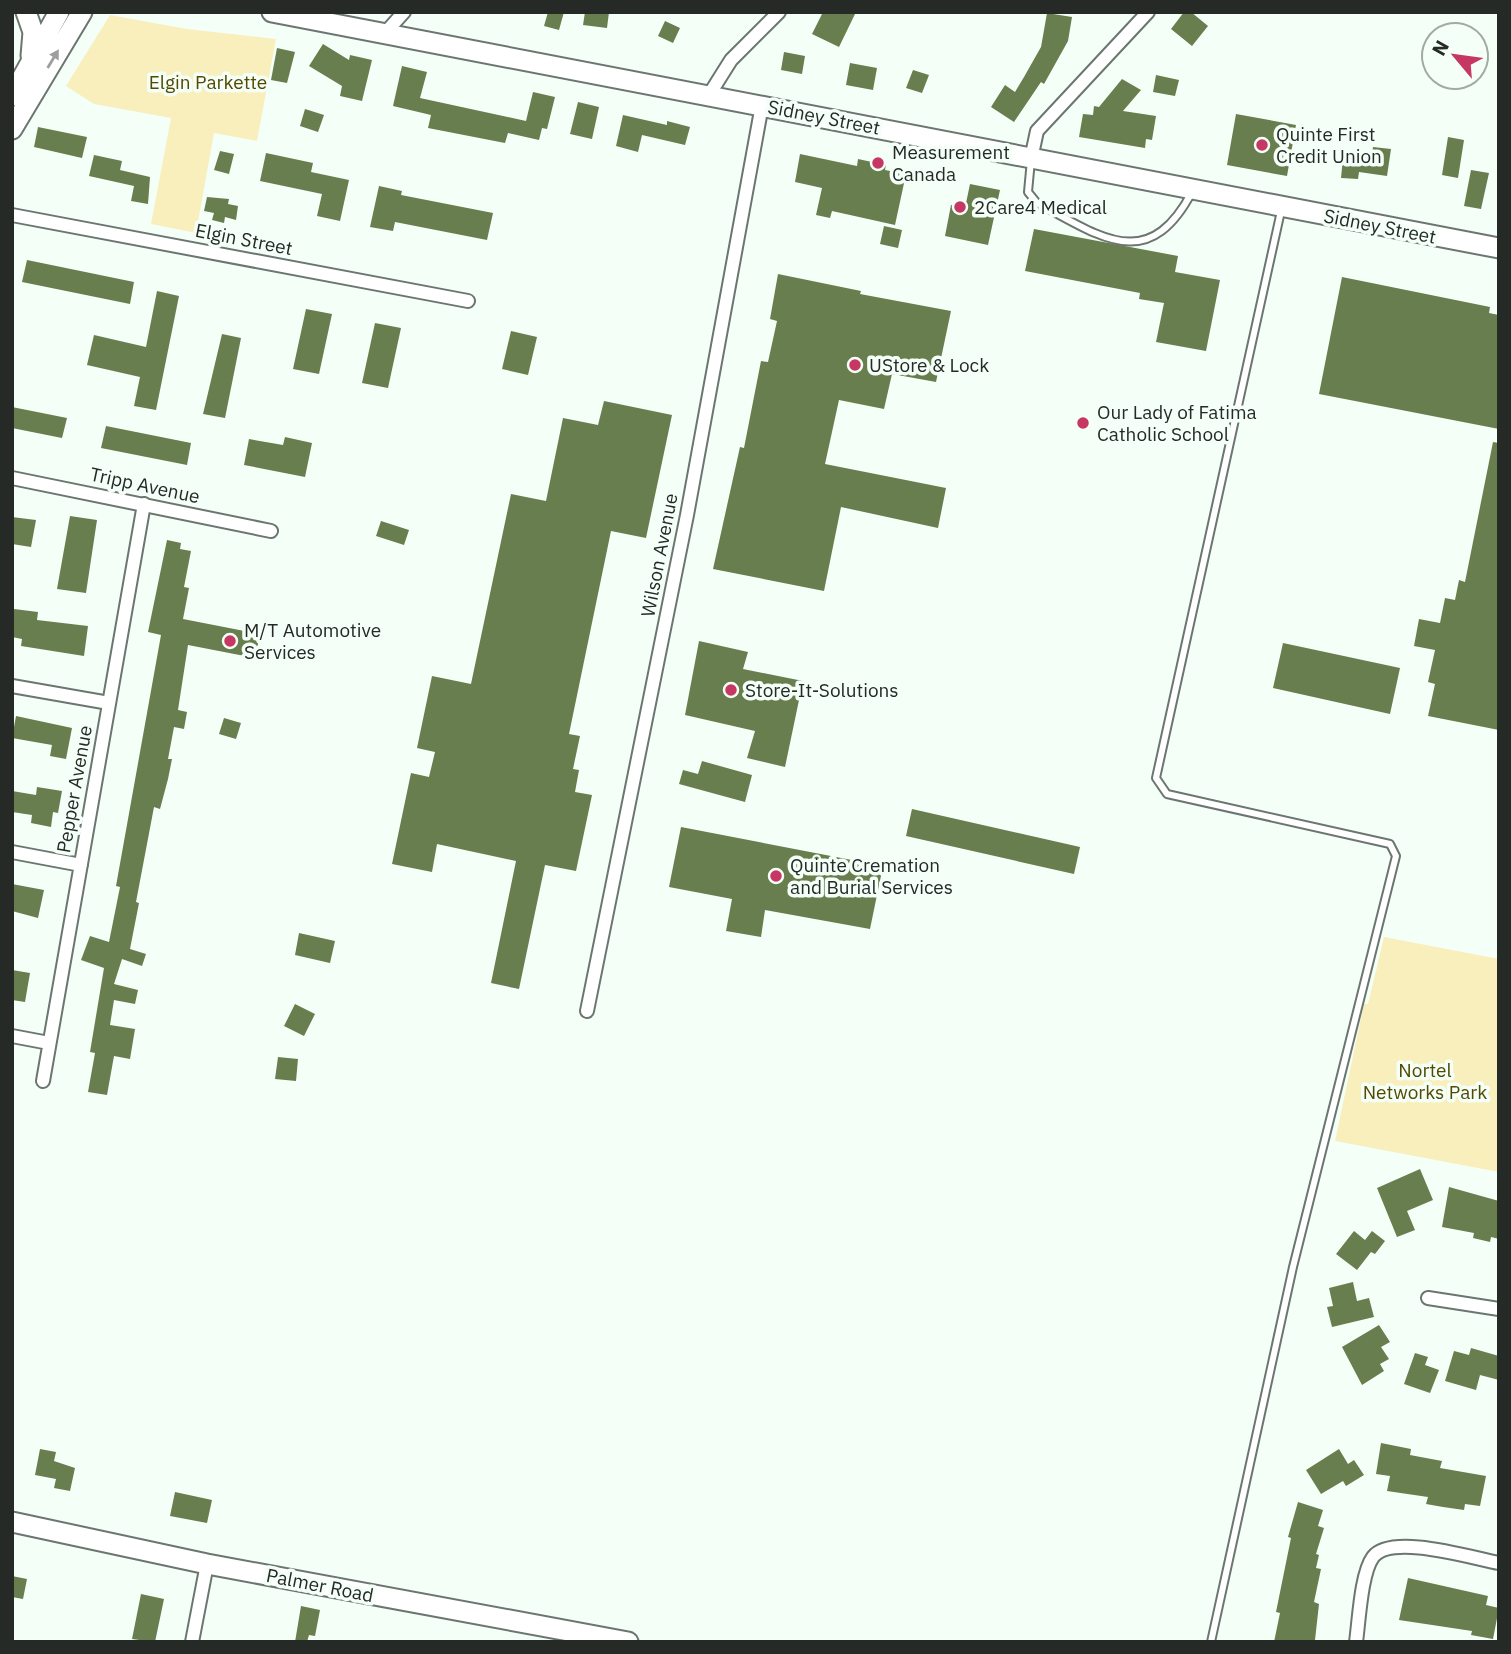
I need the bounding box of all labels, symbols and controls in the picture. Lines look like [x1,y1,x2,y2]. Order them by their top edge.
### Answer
north arrow [1420,21,1490,91]
text: N [1426,36,1454,60]
one-way arrow [47,50,59,69]
park label: Elgin Parkette [149,70,267,94]
street label: Sidney Street [766,94,882,140]
place label: Quinte First Credit Union [1276,122,1382,168]
marker: Quinte First Credit Union [1254,137,1270,153]
place label: Measurement Canada [892,140,1010,186]
marker: Measurement Canada [870,155,886,171]
place label: 2Care4 Medical [974,195,1107,219]
marker: 2Care4 Medical [952,199,968,215]
street label: Sidney Street [1322,203,1438,249]
street label: Elgin Street [193,218,295,260]
place label: UStore & Lock [869,353,989,377]
marker: UStore & Lock [847,357,863,373]
place label: Our Lady of Fatima Catholic School [1097,400,1257,446]
marker: Our Lady of Fatima Catholic School [1075,415,1091,431]
street label: Tripp Avenue [88,462,202,508]
street label: Wilson Avenue [635,491,683,619]
place label: M/T Automotive Services [244,618,381,664]
marker: M/T Automotive Services [222,633,238,649]
place label: Store-It-Solutions [745,678,899,702]
marker: Store-It-Solutions [723,682,739,698]
street label: Pepper Avenue [51,723,97,855]
place label: Quinte Cremation and Burial Services [790,853,953,899]
marker: Quinte Cremation and Burial Services [768,868,784,884]
park label: Nortel Networks Park [1363,1058,1487,1104]
street label: Palmer Road [264,1563,376,1607]

